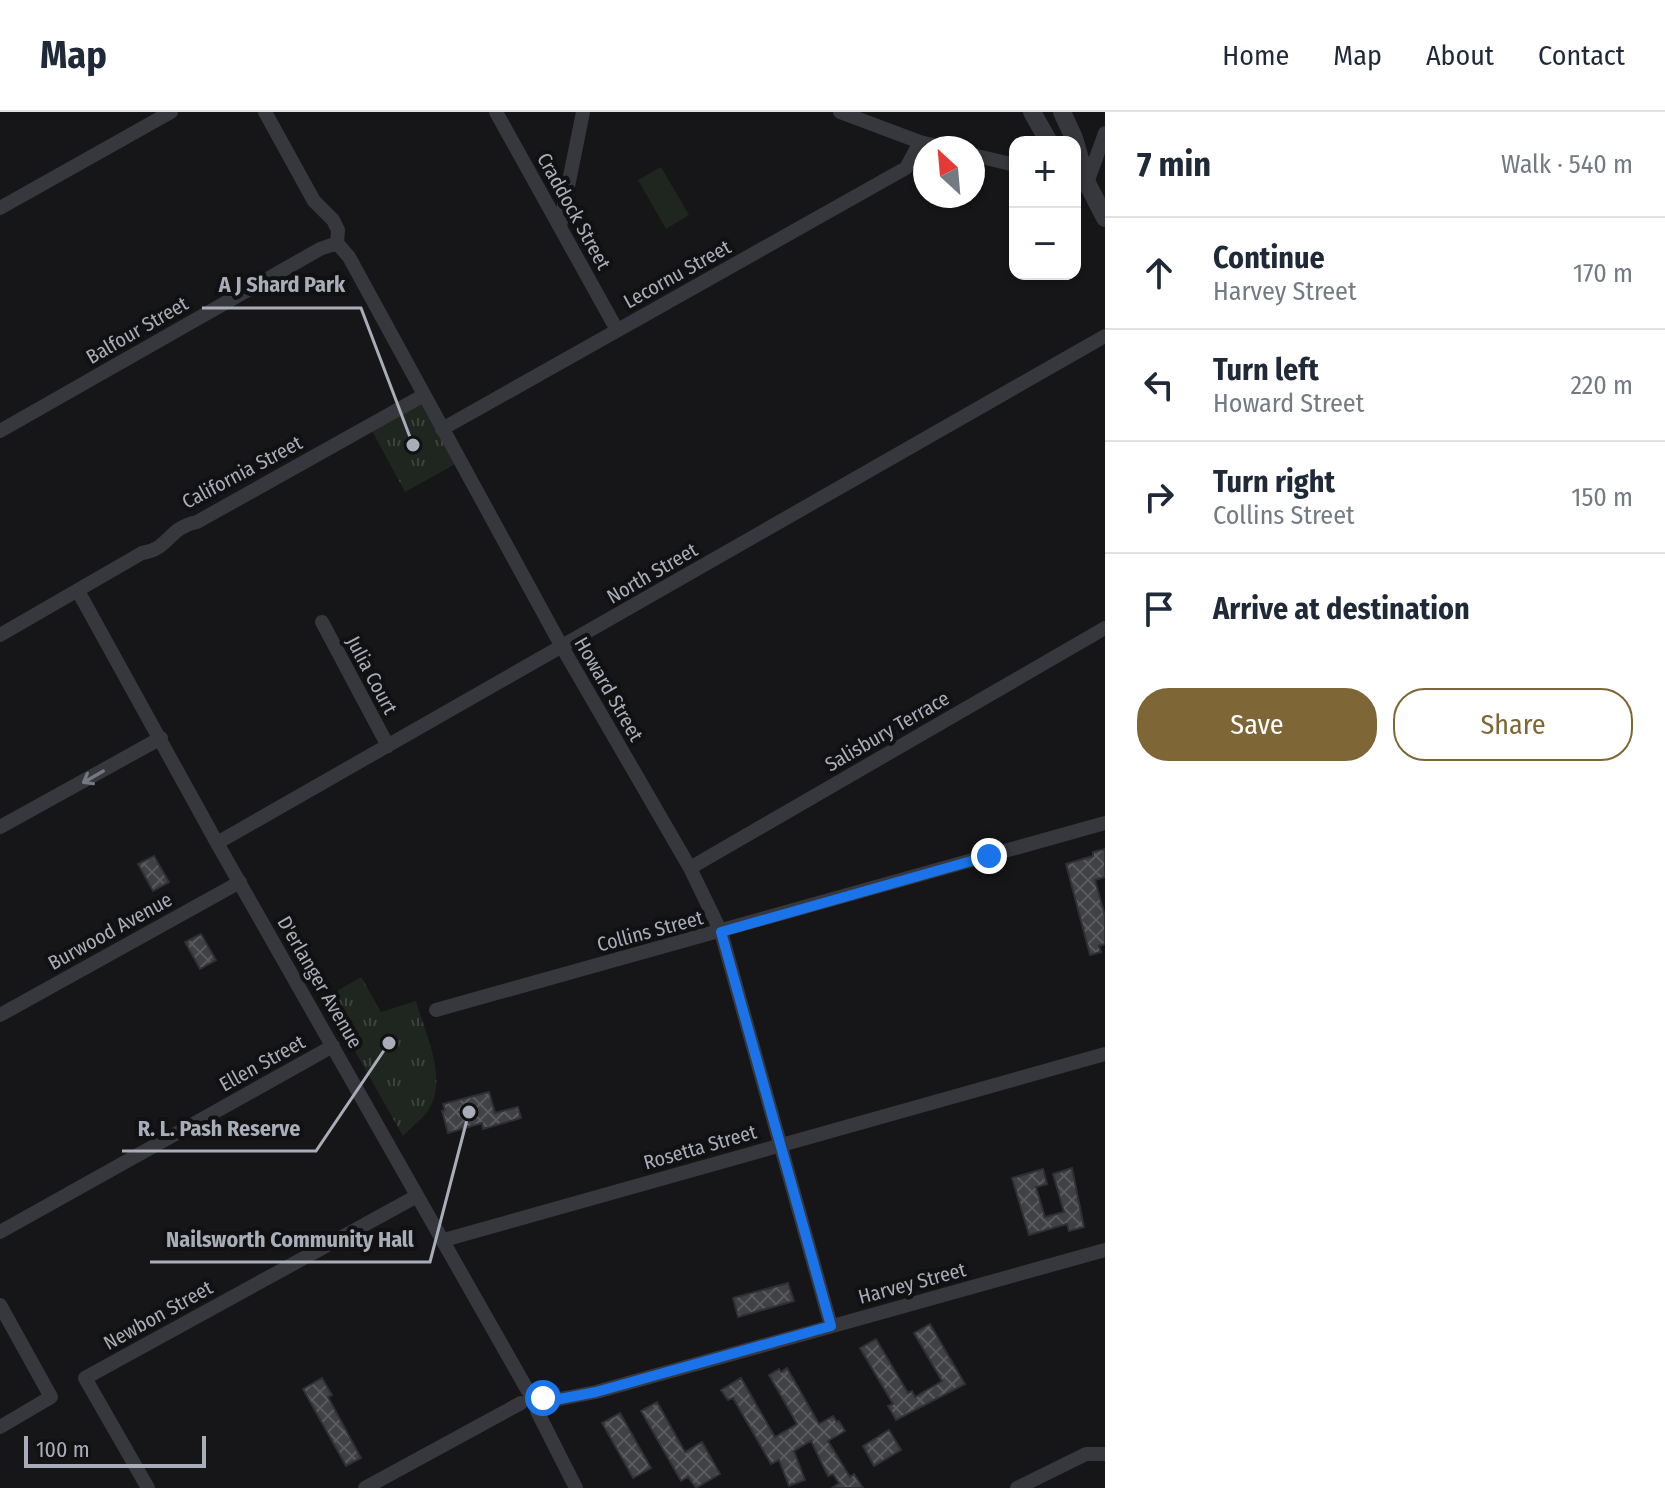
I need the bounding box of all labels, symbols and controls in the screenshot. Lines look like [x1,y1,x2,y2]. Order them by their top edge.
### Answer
text: Map [40,32,107,78]
text: Home [1222,39,1289,72]
text: Map [1333,39,1382,72]
text: About [1426,39,1494,72]
text: Contact [1538,39,1625,72]
north arrow [913,136,985,208]
map controls [1009,136,1081,280]
button: + [1009,136,1081,208]
text: 7 min [1137,144,1211,185]
street label: Craddock Street [532,148,616,274]
text: Walk · 540 m [1501,149,1633,180]
button: − [1009,208,1081,280]
street label: Lecornu Street [619,234,735,313]
text: Continue [1213,240,1325,276]
icon: ahead [1137,251,1181,295]
text: 170 m [1573,258,1633,289]
callout: A J Shard Park [202,262,361,308]
text: A J Shard Park [218,271,346,298]
text: Harvey Street [1213,276,1356,307]
street label: Balfour Street [82,291,193,369]
text: Turn left [1213,352,1319,388]
icon: left [1137,363,1181,407]
text: 220 m [1570,370,1633,401]
text: Howard Street [1213,388,1364,419]
street label: California Street [178,430,307,514]
text: Turn right [1213,464,1335,500]
icon: right [1137,475,1181,519]
text: 150 m [1571,482,1633,513]
text: Collins Street [1213,500,1355,531]
street label: North Street [602,537,702,609]
icon: arrive [1137,587,1181,631]
text: Arrive at destination [1213,591,1470,627]
street label: Julia Court [341,632,403,719]
street label: Howard Street [570,633,649,746]
street label: Salisbury Terrace [821,686,953,776]
button: Save [1137,688,1377,761]
button: Share [1393,688,1633,761]
one-way arrow [82,769,105,785]
route end [971,838,1007,874]
street label: Burwood Avenue [44,887,176,975]
street label: Collins Street [594,905,706,957]
street label: D'erlanger Avenue [272,912,368,1052]
street label: Ellen Street [215,1029,309,1096]
callout: R. L. Pash Reserve [122,1105,316,1151]
text: R. L. Pash Reserve [138,1115,300,1142]
street label: Rosetta Street [641,1119,760,1175]
callout: Nailsworth Community Hall [150,1216,430,1262]
text: Nailsworth Community Hall [166,1226,415,1253]
street label: Harvey Street [856,1257,969,1309]
street label: Newbon Street [99,1275,217,1355]
route start [525,1380,561,1416]
scale bar [24,1432,206,1468]
text: 100 m [36,1436,90,1463]

